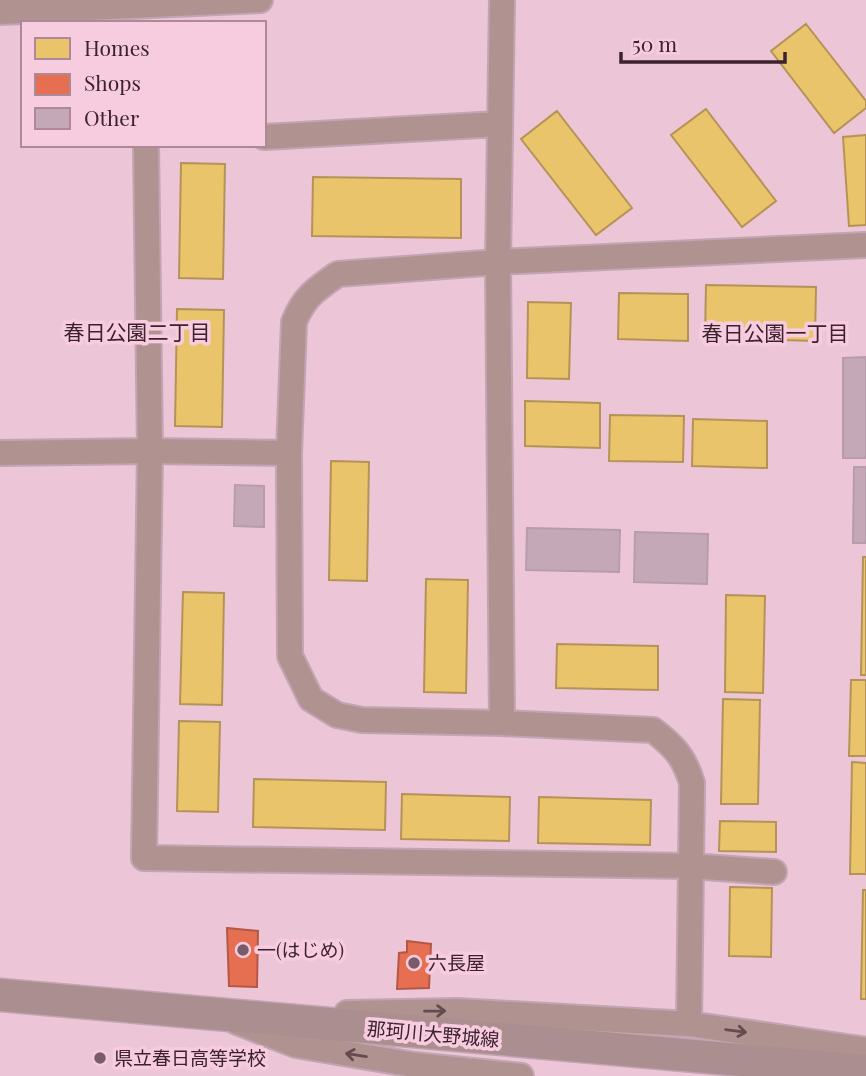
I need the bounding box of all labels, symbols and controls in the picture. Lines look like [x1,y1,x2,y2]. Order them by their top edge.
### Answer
legend [21,21,266,147]
scale bar [621,21,786,65]
text: 50 m [632,29,678,57]
text: Homes [84,33,150,61]
text: Shops [84,68,141,96]
text: Other [84,103,140,131]
district label: 春日公園二丁目 [64,317,211,345]
district label: 春日公園一丁目 [702,318,849,346]
place label: 一(はじめ) [257,936,344,962]
marker: 一(はじめ) [235,942,251,958]
place label: 六長屋 [428,949,485,975]
marker: 六長屋 [406,955,422,971]
one-way arrow [424,1005,447,1018]
street label: 那珂川大野城線 [366,1014,500,1052]
one-way arrow [724,1025,746,1038]
place label: 県立春日高等学校 [114,1044,266,1070]
one-way arrow [345,1048,368,1061]
marker: 県立春日高等学校 [92,1050,108,1066]

